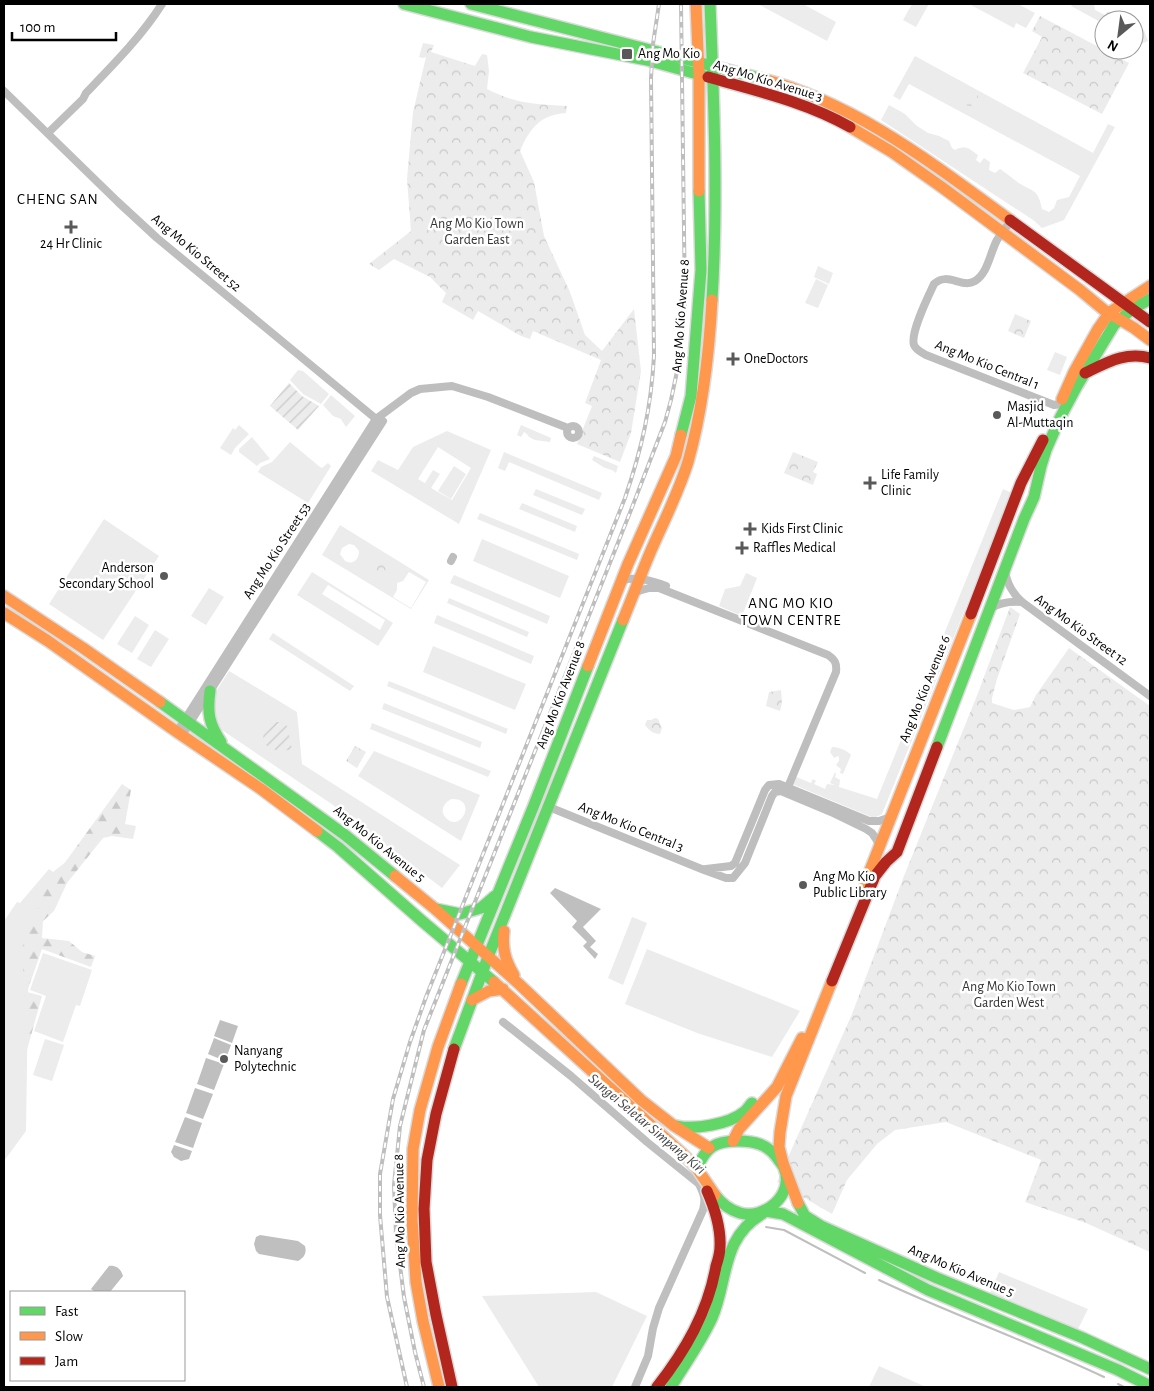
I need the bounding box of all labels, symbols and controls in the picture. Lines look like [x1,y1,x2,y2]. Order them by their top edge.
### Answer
scale bar [12,10,116,42]
north arrow [1094,10,1144,60]
text: 100 m [20,20,55,35]
text: N [1106,37,1121,54]
marker: Ang Mo Kio [620,47,634,61]
place label: Ang Mo Kio [638,47,700,61]
street label: Ang Mo Kio Avenue 3 [712,58,824,104]
district label: CHENG SAN [17,192,99,207]
street label: Ang Mo Kio Street 52 [149,212,243,294]
park label: Ang Mo Kio Town Garden East [430,217,524,247]
marker: 24 Hr Clinic [64,220,78,234]
place label: 24 Hr Clinic [40,237,103,251]
street label: Ang Mo Kio Avenue 8 [670,259,692,373]
street label: Ang Mo Kio Central 1 [933,338,1041,392]
marker: OneDoctors [726,352,740,366]
place label: OneDoctors [744,352,808,366]
place label: Masjid Al-Muttaqin [1007,400,1073,430]
marker: Masjid Al-Muttaqin [991,409,1003,421]
place label: Life Family Clinic [881,468,939,498]
marker: Life Family Clinic [863,476,877,490]
street label: Ang Mo Kio Street 53 [241,500,313,602]
marker: Kids First Clinic [743,522,757,536]
place label: Kids First Clinic [761,522,843,536]
marker: Raffles Medical [735,541,749,555]
place label: Raffles Medical [753,541,836,555]
place label: Anderson Secondary School [59,561,154,591]
marker: Anderson Secondary School [158,570,170,582]
street label: Ang Mo Kio Street 12 [1032,592,1130,668]
district label: ANG MO KIO TOWN CENTRE [740,596,842,628]
street label: Ang Mo Kio Avenue 6 [897,633,953,745]
street label: Ang Mo Kio Avenue 8 [534,639,588,751]
street label: Ang Mo Kio Central 3 [576,800,686,855]
street label: Ang Mo Kio Avenue 5 [331,803,428,885]
place label: Ang Mo Kio Public Library [813,870,887,900]
marker: Ang Mo Kio Public Library [797,879,809,891]
park label: Ang Mo Kio Town Garden West [962,980,1056,1010]
place label: Nanyang Polytechnic [234,1044,297,1074]
marker: Nanyang Polytechnic [218,1053,230,1065]
water label: Sungei Seletar Simpang Kiri [586,1071,708,1177]
street label: Ang Mo Kio Avenue 8 [392,1154,408,1268]
street label: Ang Mo Kio Avenue 5 [906,1242,1016,1300]
legend [10,1291,185,1381]
text: Fast [55,1304,79,1319]
text: Slow [55,1329,83,1344]
text: Jam [55,1354,78,1369]

